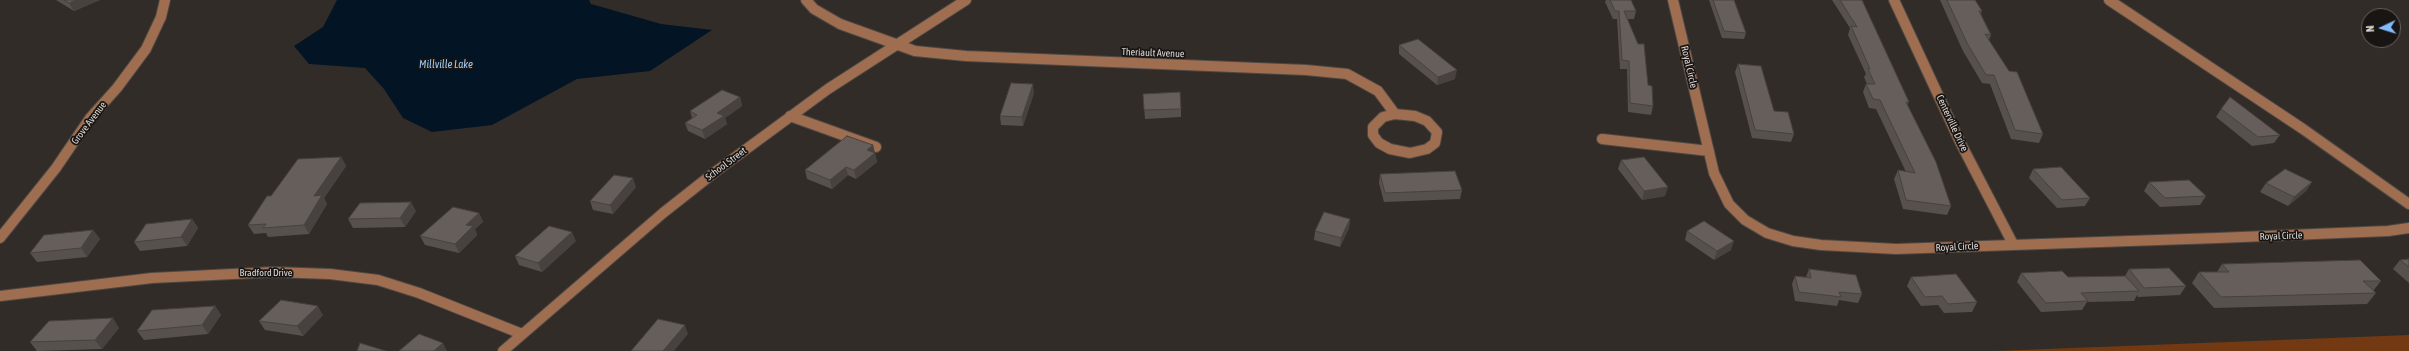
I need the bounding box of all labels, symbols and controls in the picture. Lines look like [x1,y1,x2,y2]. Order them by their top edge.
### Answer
north arrow [2361,8,2401,48]
text: N [2364,25,2376,32]
street label: Royal Circle [1678,45,1700,89]
street label: Theriault Avenue [1121,46,1185,60]
water label: Millville Lake [419,58,473,72]
street label: Centerville Drive [1934,93,1970,153]
street label: Grove Avenue [69,99,109,147]
street label: School Street [703,145,749,183]
street label: Royal Circle [2259,229,2303,243]
street label: Royal Circle [1935,240,1979,254]
street label: Bradford Drive [240,267,292,279]

